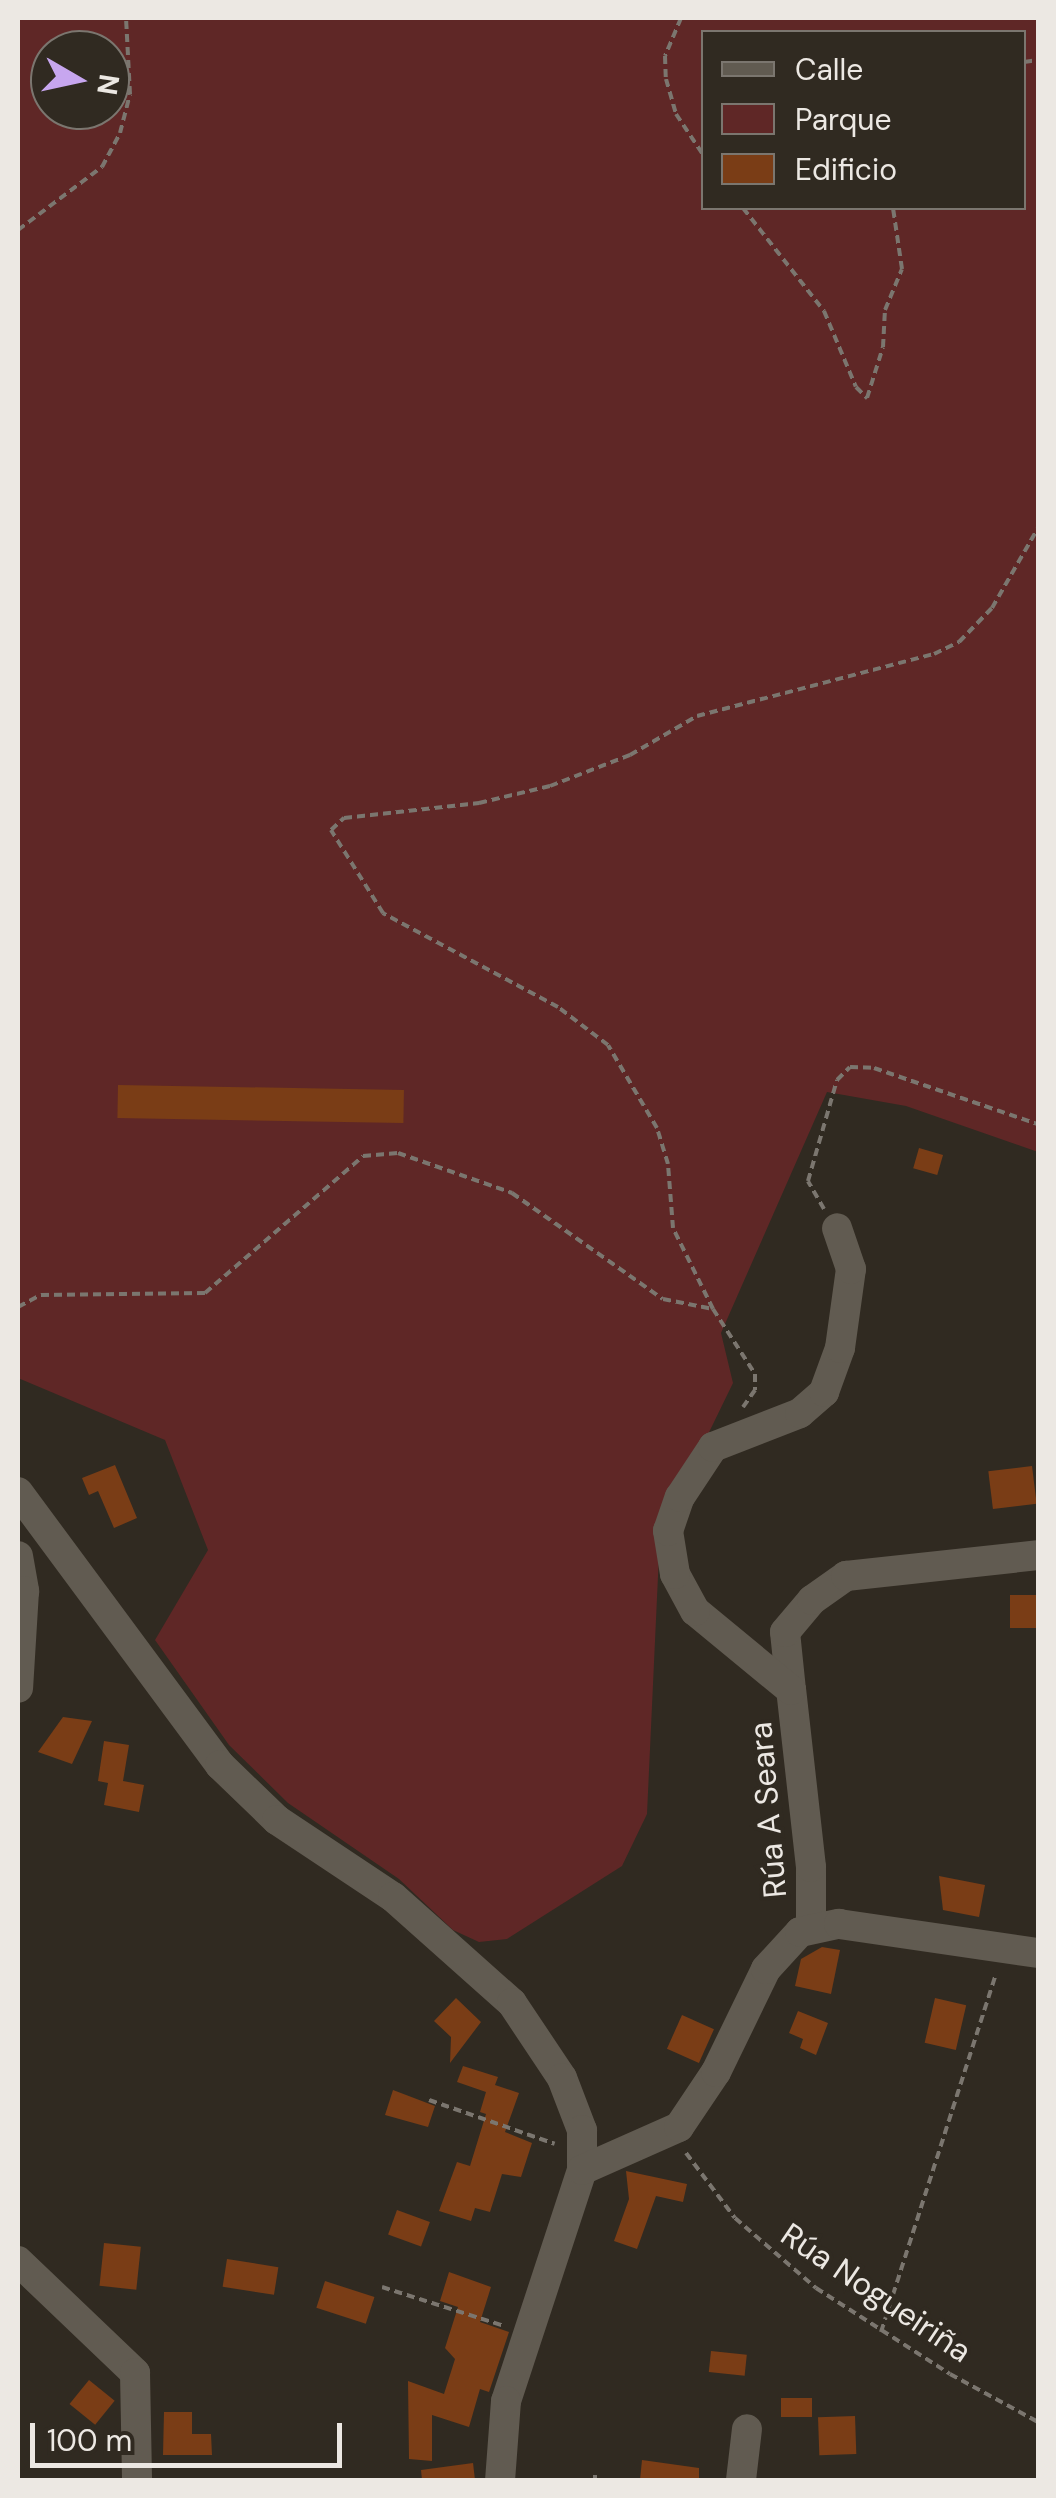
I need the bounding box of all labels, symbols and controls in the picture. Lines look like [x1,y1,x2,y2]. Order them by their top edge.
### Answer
north arrow [30,30,130,130]
legend [701,30,1026,210]
text: Calle [795,50,863,89]
text: N [88,71,128,97]
text: Parque [795,100,892,139]
text: Edificio [795,150,897,189]
street label: Rúa A Seara [741,1720,795,1900]
street label: Rúa Nogueiriña [774,2215,978,2371]
scale bar [35,2403,348,2465]
text: 100 m [47,2421,132,2460]

